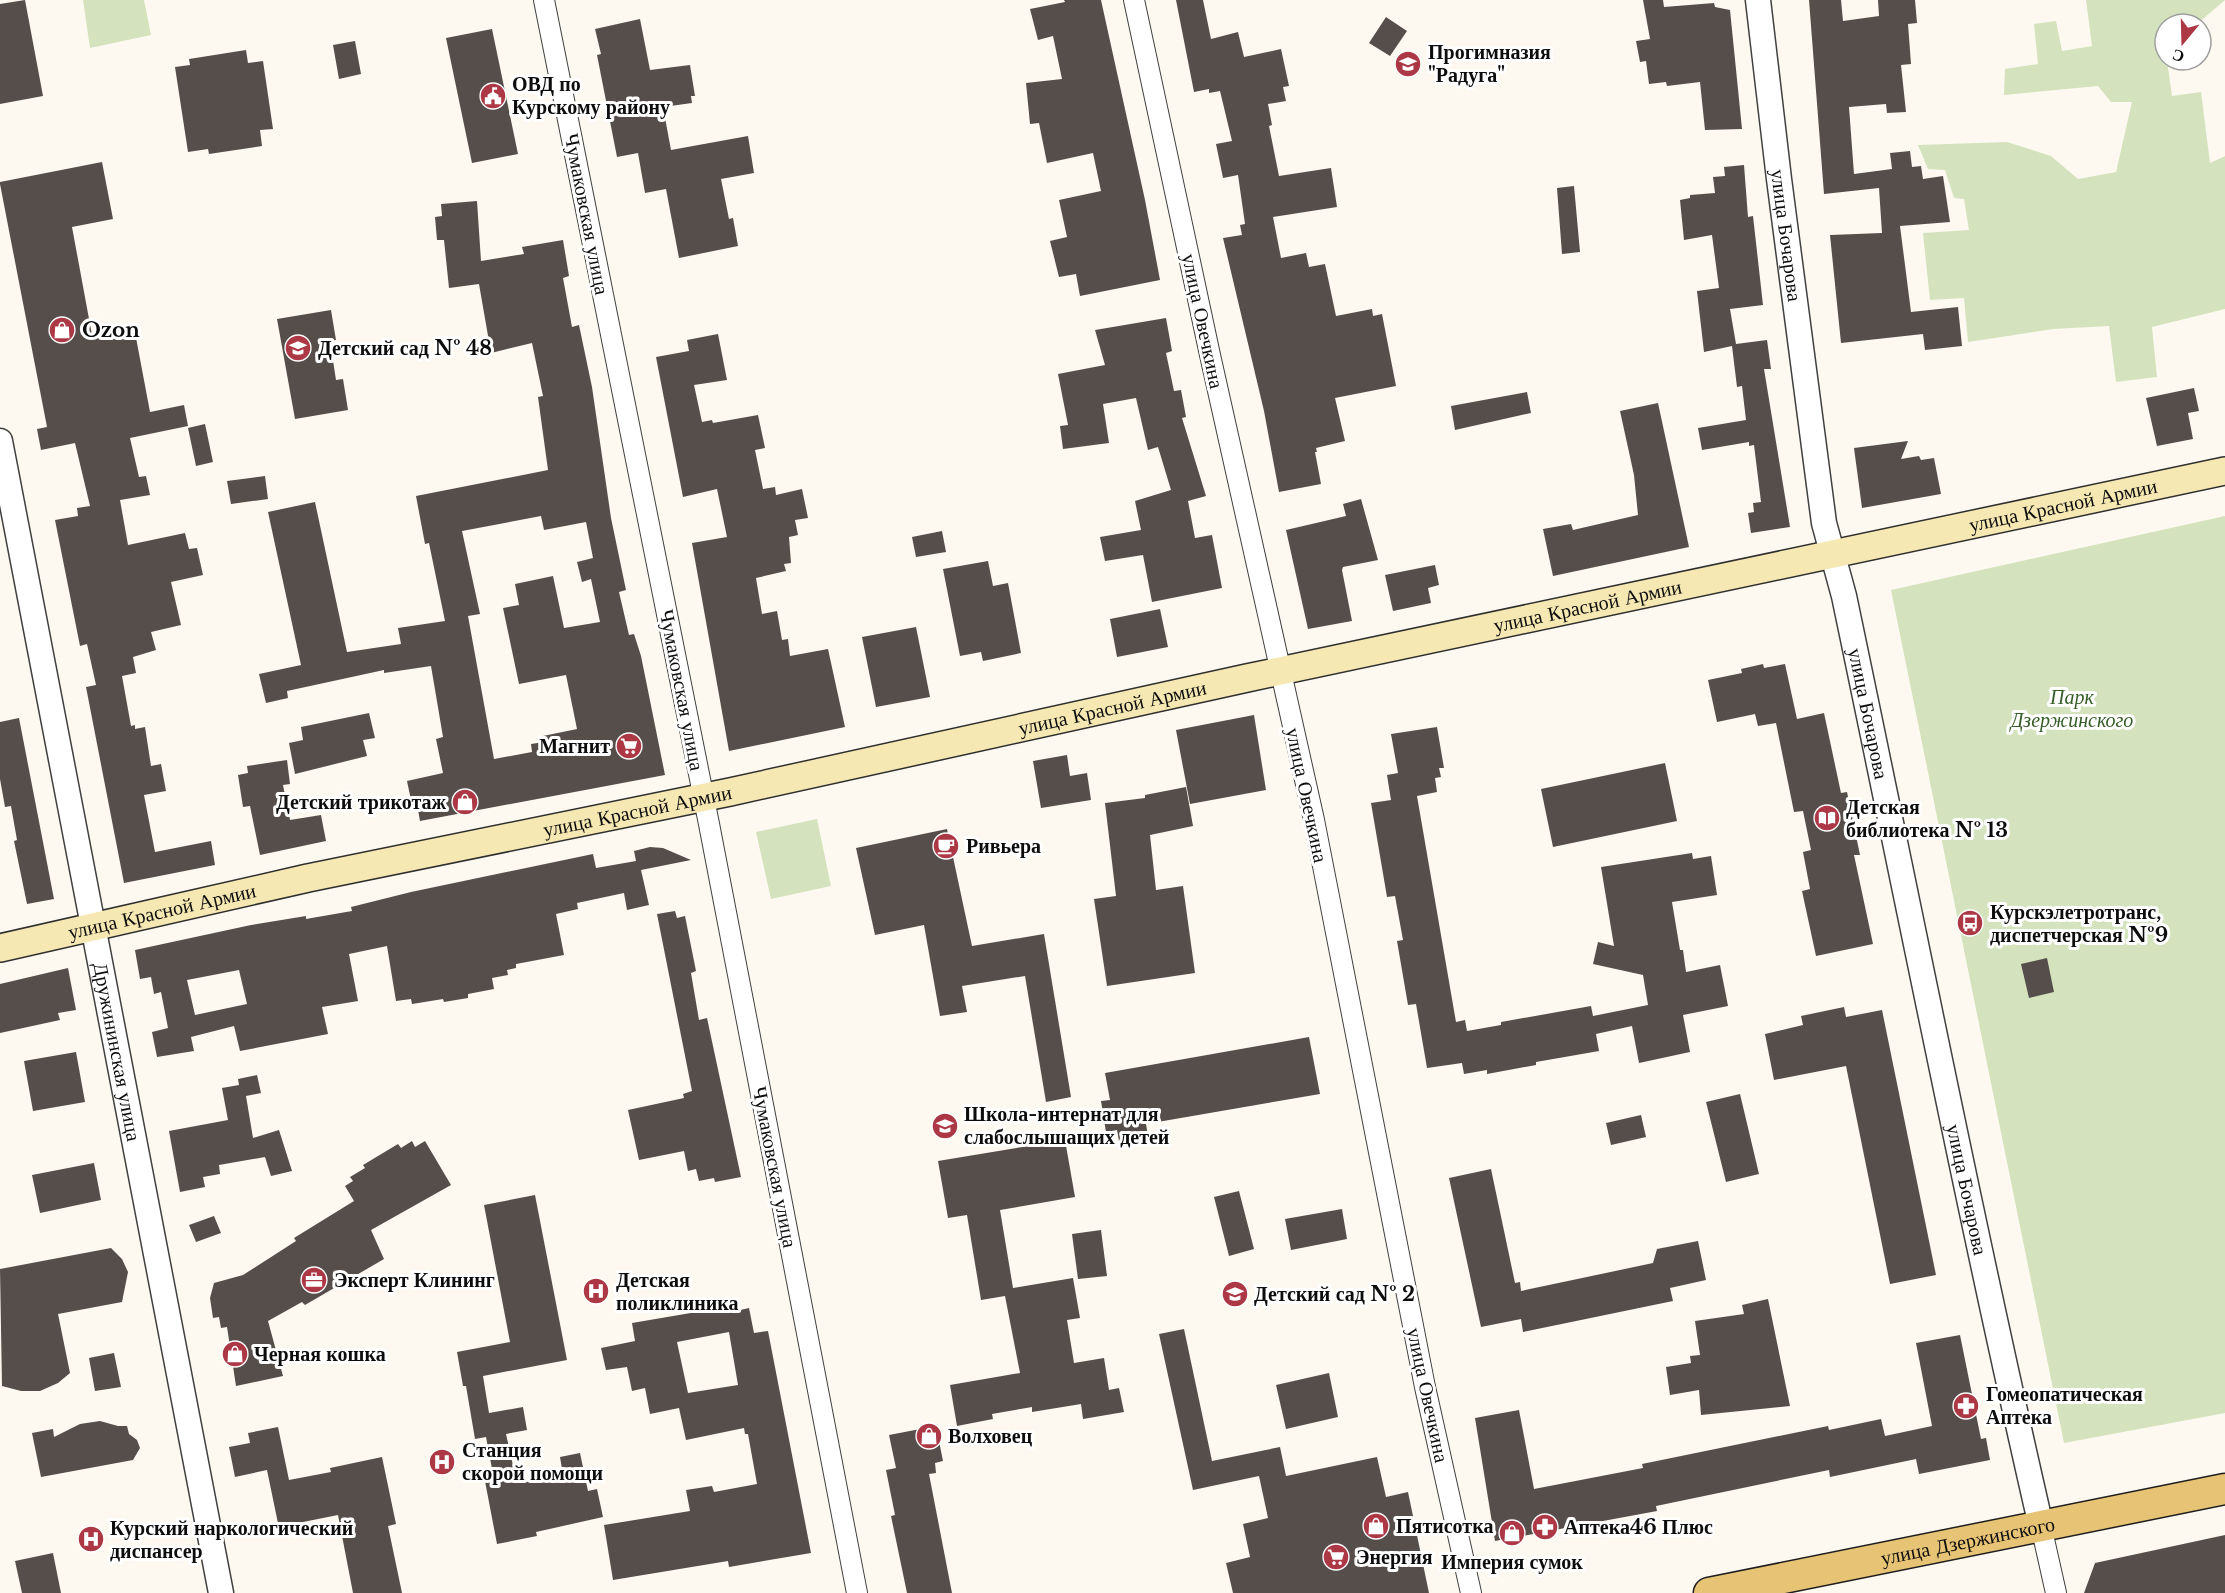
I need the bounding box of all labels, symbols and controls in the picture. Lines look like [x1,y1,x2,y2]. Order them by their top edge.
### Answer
north arrow [2153,12,2213,72]
place label: Прогимназия "Радуга" [1428,40,1551,87]
text: С [2169,45,2187,68]
school or university icon: Прогимназия "Радуга" [1393,49,1423,79]
place label: ОВД по Курскому району [512,72,670,119]
public building icon: ОВД по Курскому району [478,81,508,111]
street label: Чумаковская улица [560,131,614,297]
street label: улица Бочарова [1766,168,1807,303]
street label: улица Овечкина [1177,251,1229,391]
shop icon: Ozon [47,315,77,345]
place label: Ozon [82,318,140,342]
school or university icon: Детский сад № 48 [283,333,313,363]
place label: Детский сад № 48 [318,336,492,360]
street label: улица Красной Армии [1967,474,2160,537]
street label: улица Красной Армии [1491,574,1684,638]
street label: Чумаковская улица [655,607,709,773]
street label: улица Бочарова [1843,646,1894,781]
street label: улица Красной Армии [1016,675,1209,740]
park label: Парк Дзержинского [2009,685,2133,732]
street label: улица Овечкина [1281,725,1333,865]
supermarket icon: Магнит [614,731,644,761]
place label: Магнит [539,734,610,758]
street label: улица Красной Армии [541,780,734,842]
shop icon: Детский трикотаж [450,787,480,817]
place label: Детский трикотаж [276,790,446,814]
place label: Детская библиотека № 13 [1846,795,2008,842]
library icon: Детская библиотека № 13 [1812,803,1842,833]
cafe icon: Ривьера [931,831,961,861]
place label: Ривьера [966,834,1041,858]
street label: улица Красной Армии [66,878,258,944]
place label: Курскэлетротранс, диспетчерская №9 [1990,900,2168,947]
bus stop icon: Курскэлетротранс, диспетчерская №9 [1955,908,1985,938]
street label: Дружининская улица [88,961,146,1143]
street label: Чумаковская улица [748,1084,802,1250]
place label: Школа-интернат для слабослышащих детей [964,1102,1169,1149]
school or university icon: Школа-интернат для слабослышащих детей [930,1111,960,1141]
street label: улица Бочарова [1942,1122,1993,1257]
office icon: Эксперт Клининг [299,1265,329,1295]
place label: Эксперт Клининг [334,1268,495,1292]
place label: Детская поликлиника [616,1268,739,1315]
hospital icon: Детская поликлиника [581,1276,611,1306]
school or university icon: Детский сад № 2 [1220,1279,1250,1309]
place label: Детский сад № 2 [1254,1282,1415,1306]
street label: улица Овечкина [1402,1325,1454,1465]
shop icon: Черная кошка [220,1339,250,1369]
place label: Черная кошка [254,1342,386,1366]
place label: Гомеопатическая Аптека [1986,1382,2143,1429]
pharmacy icon: Гомеопатическая Аптека [1951,1391,1981,1421]
shop icon: Волховец [914,1421,944,1451]
place label: Волховец [948,1424,1033,1448]
place label: Станция скорой помощи [462,1438,603,1485]
hospital icon: Станция скорой помощи [427,1447,457,1477]
shop icon: Пятисотка [1361,1511,1391,1541]
pharmacy icon: Аптека46 Плюс [1530,1512,1560,1542]
street label: улица Дзержинского [1879,1512,2057,1570]
place label: Пятисотка [1396,1514,1493,1538]
place label: Аптека46 Плюс [1564,1515,1713,1539]
place label: Курский наркологический диспансер [110,1516,353,1563]
shop icon: Империя сумок [1497,1518,1527,1548]
hospital icon: Курский наркологический диспансер [76,1524,106,1554]
supermarket icon: Энергия [1321,1542,1351,1572]
place label: Энергия [1356,1545,1433,1569]
place label: Империя сумок [1441,1550,1583,1574]

